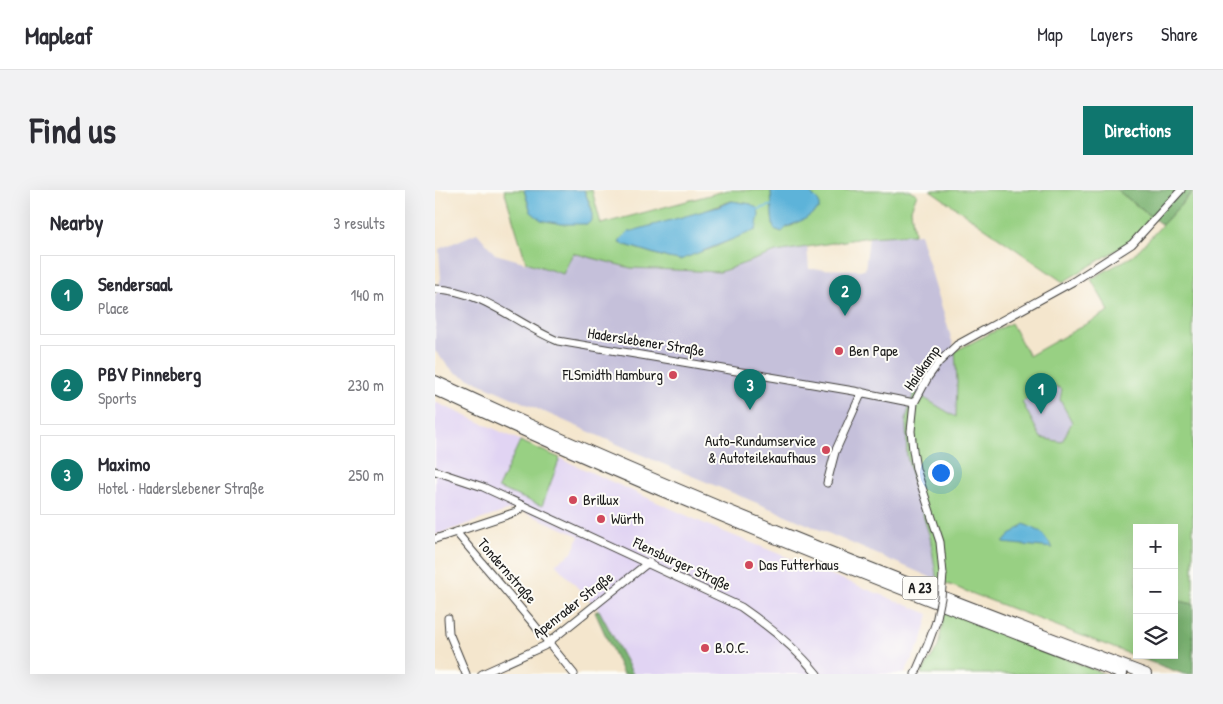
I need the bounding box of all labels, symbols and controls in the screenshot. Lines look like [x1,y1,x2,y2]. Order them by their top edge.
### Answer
text: Mapleaf [25,19,93,51]
text: Map [1037,22,1063,47]
text: Layers [1091,22,1133,47]
text: Share [1161,22,1198,47]
button: Directions [1083,106,1193,155]
text: Find us [30,107,116,154]
text: Nearby [50,208,103,237]
text: 3 results [333,212,385,234]
text: Sendersaal [98,271,172,297]
pin: 2 [829,275,861,316]
text: 1 [64,284,70,306]
text: 140 m [350,284,384,306]
text: Place [98,297,129,319]
street label: Haderslebener Straße [586,322,706,361]
place label: Ben Pape [849,340,898,361]
street label: Haidkamp [898,340,945,395]
marker: Ben Pape [833,345,845,357]
text: PBV Pinneberg [98,361,201,387]
place label: FLSmidth Hamburg [562,364,663,385]
marker: FLSmidth Hamburg [667,369,679,381]
pin: 3 [734,369,766,410]
pin: 1 [1025,373,1057,414]
text: 2 [63,374,71,396]
text: 230 m [348,374,384,396]
text: Sports [98,387,136,409]
place label: Auto-Rundumservice & Autoteilekaufhaus [705,430,816,468]
marker: Auto-Rundumservice & Autoteilekaufhaus [820,444,832,456]
text: Maximo [98,451,150,477]
your location [928,460,954,486]
text: 3 [63,464,71,486]
text: 250 m [348,464,384,486]
text: Hotel · Haderslebener Straße [98,477,264,499]
place label: Brillux [583,489,619,510]
marker: Brillux [567,494,579,506]
place label: Würth [611,508,643,529]
marker: Würth [595,513,607,525]
map controls [1133,524,1178,659]
button: + [1133,524,1178,569]
street label: Flensburger Straße [629,531,735,595]
street label: Tondernstraße [473,533,542,608]
place label: Das Futterhaus [759,554,839,575]
marker: Das Futterhaus [743,559,755,571]
street label: Apenrader Straße [528,567,617,643]
button: − [1133,569,1178,614]
road number: A 23 [903,576,937,599]
button: layers [1133,614,1178,659]
place label: B.O.C. [715,637,749,658]
marker: B.O.C. [699,642,711,654]

